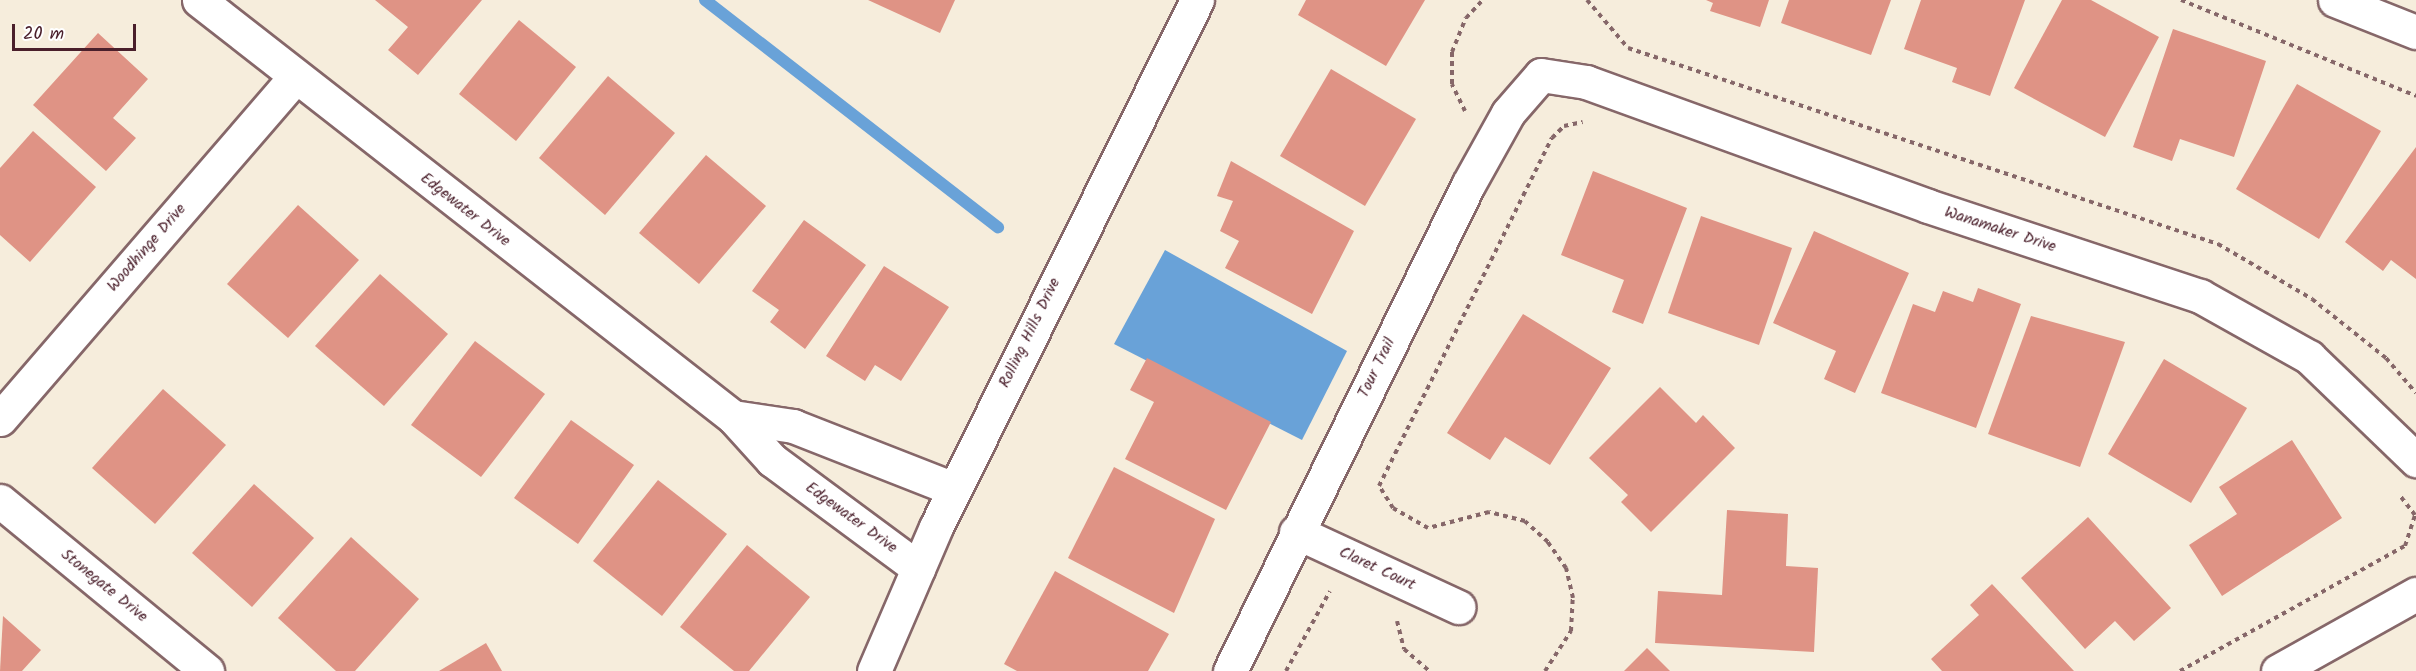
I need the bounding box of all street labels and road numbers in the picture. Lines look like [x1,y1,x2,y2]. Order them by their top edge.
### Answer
street label: Edgewater Drive [416,169,514,251]
street label: Woodhinge Drive [104,200,190,296]
street label: Wanamaker Drive [1942,203,2058,257]
street label: Rolling Hills Drive [995,275,1065,391]
street label: Tour Trail [1354,335,1400,401]
street label: Edgewater Drive [801,478,901,558]
street label: Claret Court [1336,543,1418,595]
street label: Stonegate Drive [57,545,151,627]

